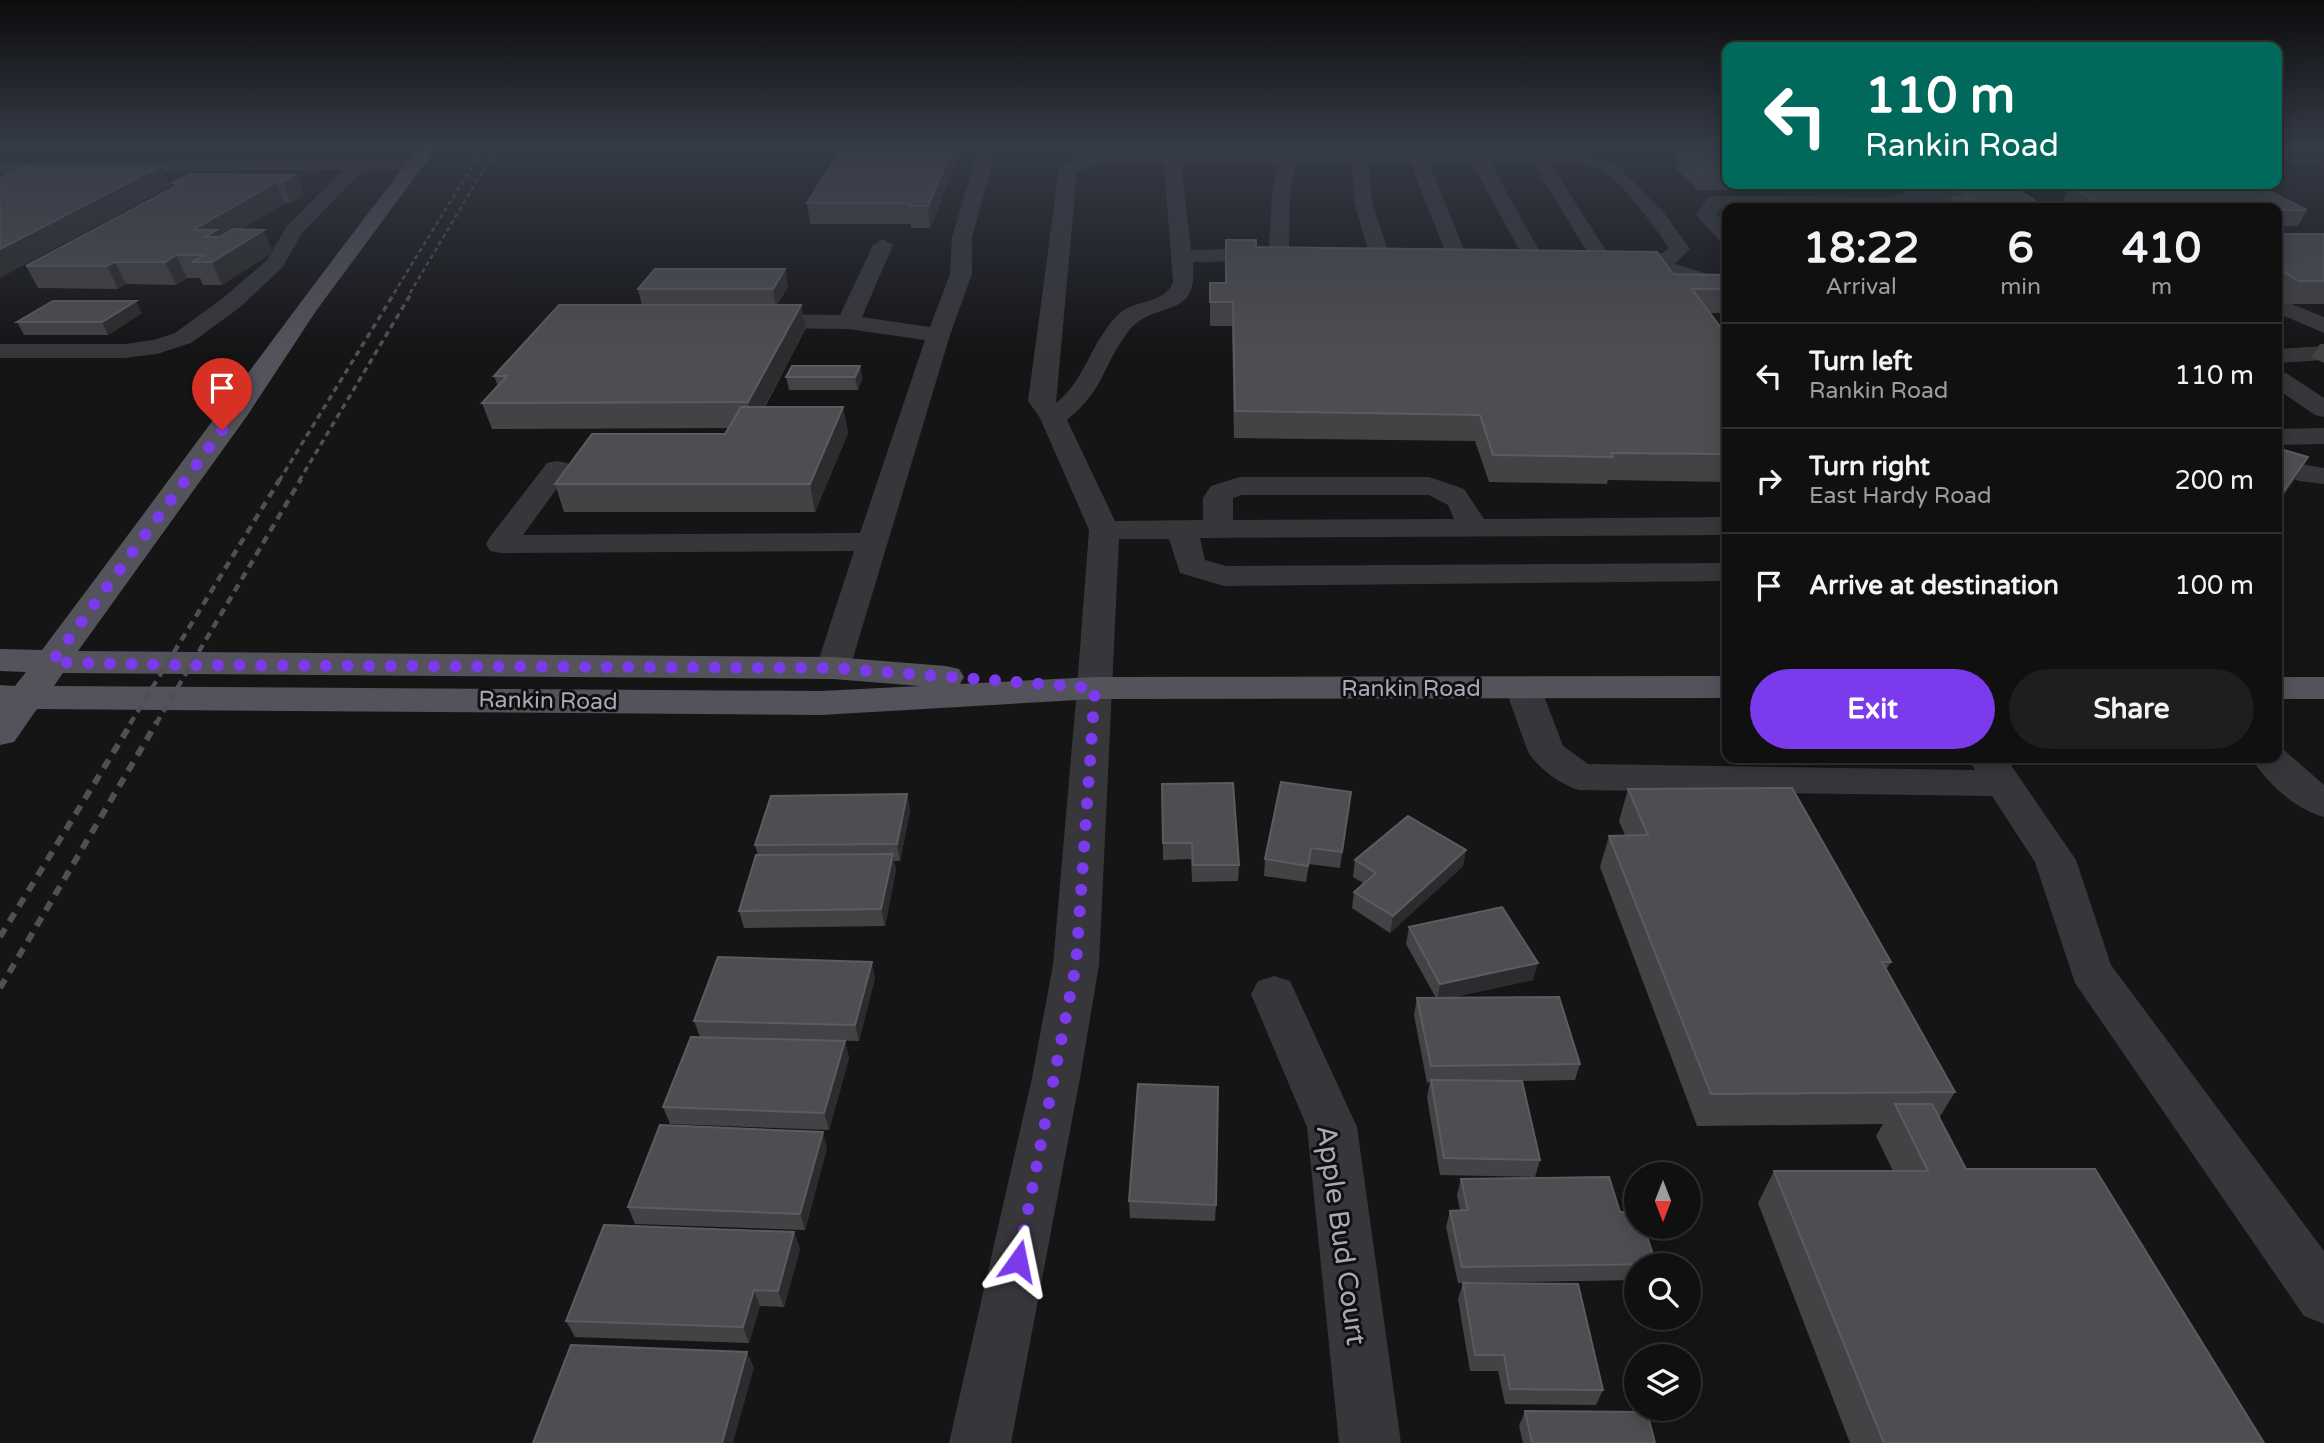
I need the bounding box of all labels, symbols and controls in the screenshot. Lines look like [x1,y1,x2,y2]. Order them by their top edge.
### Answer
text: 110 m [1865,67,2015,126]
icon: left [1750,70,1841,161]
text: Rankin Road [1865,127,2059,165]
text: 18:22 [1803,223,1919,274]
text: 6 [2007,223,2034,274]
text: 410 [2122,223,2201,274]
text: Arrival [1826,273,1897,301]
text: min [2000,273,2041,301]
text: m [2151,273,2172,301]
text: Turn left [1809,346,1912,377]
icon: left [1750,357,1788,395]
pin [192,358,252,430]
text: 110 m [2174,360,2254,391]
icon: arrive [203,369,241,407]
text: Rankin Road [1809,377,1948,405]
text: Turn right [1809,451,1930,482]
icon: right [1750,462,1788,500]
text: 200 m [2174,465,2254,496]
text: East Hardy Road [1809,482,1992,510]
icon: arrive [1750,567,1788,605]
text: Arrive at destination [1809,570,2059,601]
text: 100 m [2174,570,2254,601]
button: Exit [1750,669,1995,749]
button: Share [2009,669,2254,749]
street label: Rankin Road [1341,675,1481,703]
street label: Rankin Road [478,686,618,716]
street label: Apple Bud Court [1309,1123,1373,1348]
north arrow [1624,1162,1701,1239]
map controls [1624,1162,1701,1421]
position arrow [981,1224,1055,1298]
button: search [1624,1253,1701,1330]
button: layers [1624,1344,1701,1421]

